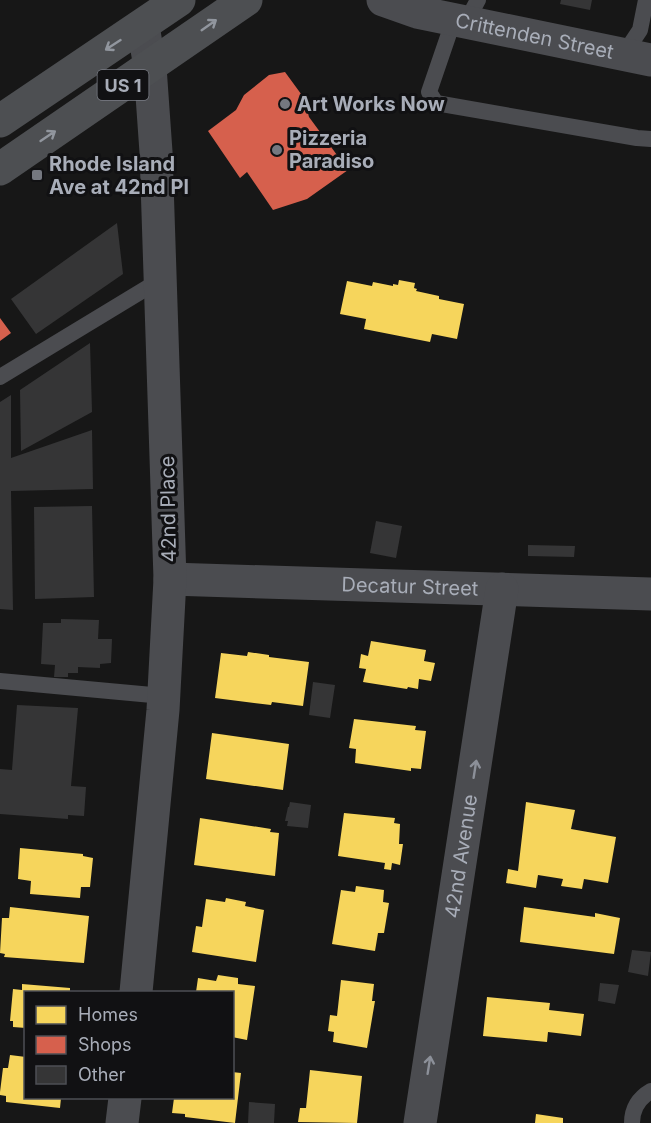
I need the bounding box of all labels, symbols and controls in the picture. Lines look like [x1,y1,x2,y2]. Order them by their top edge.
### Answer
street label: Crittenden Street [453,8,616,64]
one-way arrow [201,19,217,31]
one-way arrow [105,39,122,52]
road number: US 1 [98,70,148,100]
place label: Art Works Now [297,92,445,116]
marker: Art Works Now [278,97,292,111]
place label: Pizzeria Paradiso [289,126,374,173]
one-way arrow [40,130,56,142]
marker: Pizzeria Paradiso [270,143,284,157]
place label: Rhode Island Ave at 42nd Pl [49,152,189,199]
marker: Rhode Island Ave at 42nd Pl [30,168,44,182]
street label: 42nd Place [155,455,181,563]
street label: Decatur Street [341,572,479,601]
one-way arrow [469,759,480,779]
street label: 42nd Avenue [440,792,482,920]
legend [24,991,234,1099]
text: Homes [78,1004,138,1025]
text: Shops [78,1034,132,1055]
one-way arrow [424,1056,435,1076]
text: Other [78,1064,126,1085]

